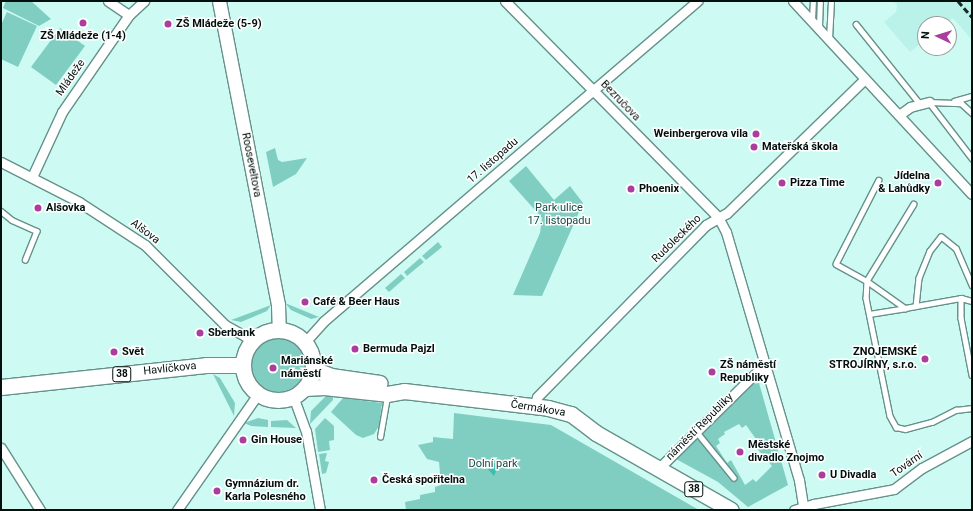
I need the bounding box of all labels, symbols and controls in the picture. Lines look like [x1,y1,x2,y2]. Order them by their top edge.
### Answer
north arrow [917,16,957,56]
place label: ZŠ Mládeže (5-9) [176,17,262,31]
marker: ZŠ Mládeže (1-4) [78,18,88,28]
marker: ZŠ Mládeže (5-9) [163,19,173,29]
place label: ZŠ Mládeže (1-4) [40,29,126,43]
text: N [919,31,932,40]
street label: Mládeže [54,57,88,99]
street label: Bezručova [597,78,643,124]
place label: Weinbergerova vila [654,127,748,141]
marker: Weinbergerova vila [751,129,761,139]
street label: Rooseveltova [238,132,264,198]
street label: 17. listopadu [465,135,521,187]
place label: Mateřská škola [762,140,838,154]
marker: Mateřská škola [749,142,759,152]
place label: Jídelna & Lahůdky [878,170,930,196]
place label: Pizza Time [790,176,845,190]
marker: Pizza Time [777,178,787,188]
marker: Jídelna & Lahůdky [933,178,943,188]
place label: Phoenix [639,182,679,196]
marker: Phoenix [626,184,636,194]
place label: Alšovka [46,201,85,215]
park label: Park ulice 17. listopadu [527,202,591,228]
marker: Alšovka [33,203,43,213]
street label: Rudoleckého [650,212,704,266]
street label: Alšova [128,217,162,247]
place label: Café & Beer Haus [313,295,400,309]
marker: Café & Beer Haus [300,297,310,307]
place label: Sberbank [208,326,255,340]
marker: Sberbank [195,328,205,338]
place label: Bermuda Pajzl [363,342,435,356]
marker: Bermuda Pajzl [350,344,360,354]
place label: Svět [122,345,144,359]
place label: ZNOJEMSKÉ STROJÍRNY, s.r.o. [829,346,917,372]
marker: Svět [109,347,119,357]
marker: ZNOJEMSKÉ STROJÍRNY, s.r.o. [920,354,930,364]
place label: Mariánské náměstí [281,355,333,381]
place label: ZŠ náměstí Republiky [720,359,776,385]
street label: Havlíčkova [143,360,197,378]
marker: Mariánské náměstí [268,363,278,373]
road number: 38 [112,366,132,382]
marker: ZŠ náměstí Republiky [707,367,717,377]
street label: náměstí Republiky [664,391,736,463]
street label: Čermákova [510,398,566,420]
place label: Gin House [251,433,302,447]
marker: Gin House [238,435,248,445]
place label: Městské divadlo Znojmo [748,439,824,465]
marker: Městské divadlo Znojmo [735,447,745,457]
street label: Tovární [888,449,926,481]
park label: Dolní park [468,457,518,471]
place label: U Divadla [830,468,876,482]
marker: U Divadla [817,470,827,480]
place label: Česká spořitelna [382,473,465,487]
marker: Česká spořitelna [369,475,379,485]
place label: Gymnázium dr. Karla Polesného [225,478,306,504]
road number: 38 [684,481,704,497]
marker: Gymnázium dr. Karla Polesného [212,486,222,496]

